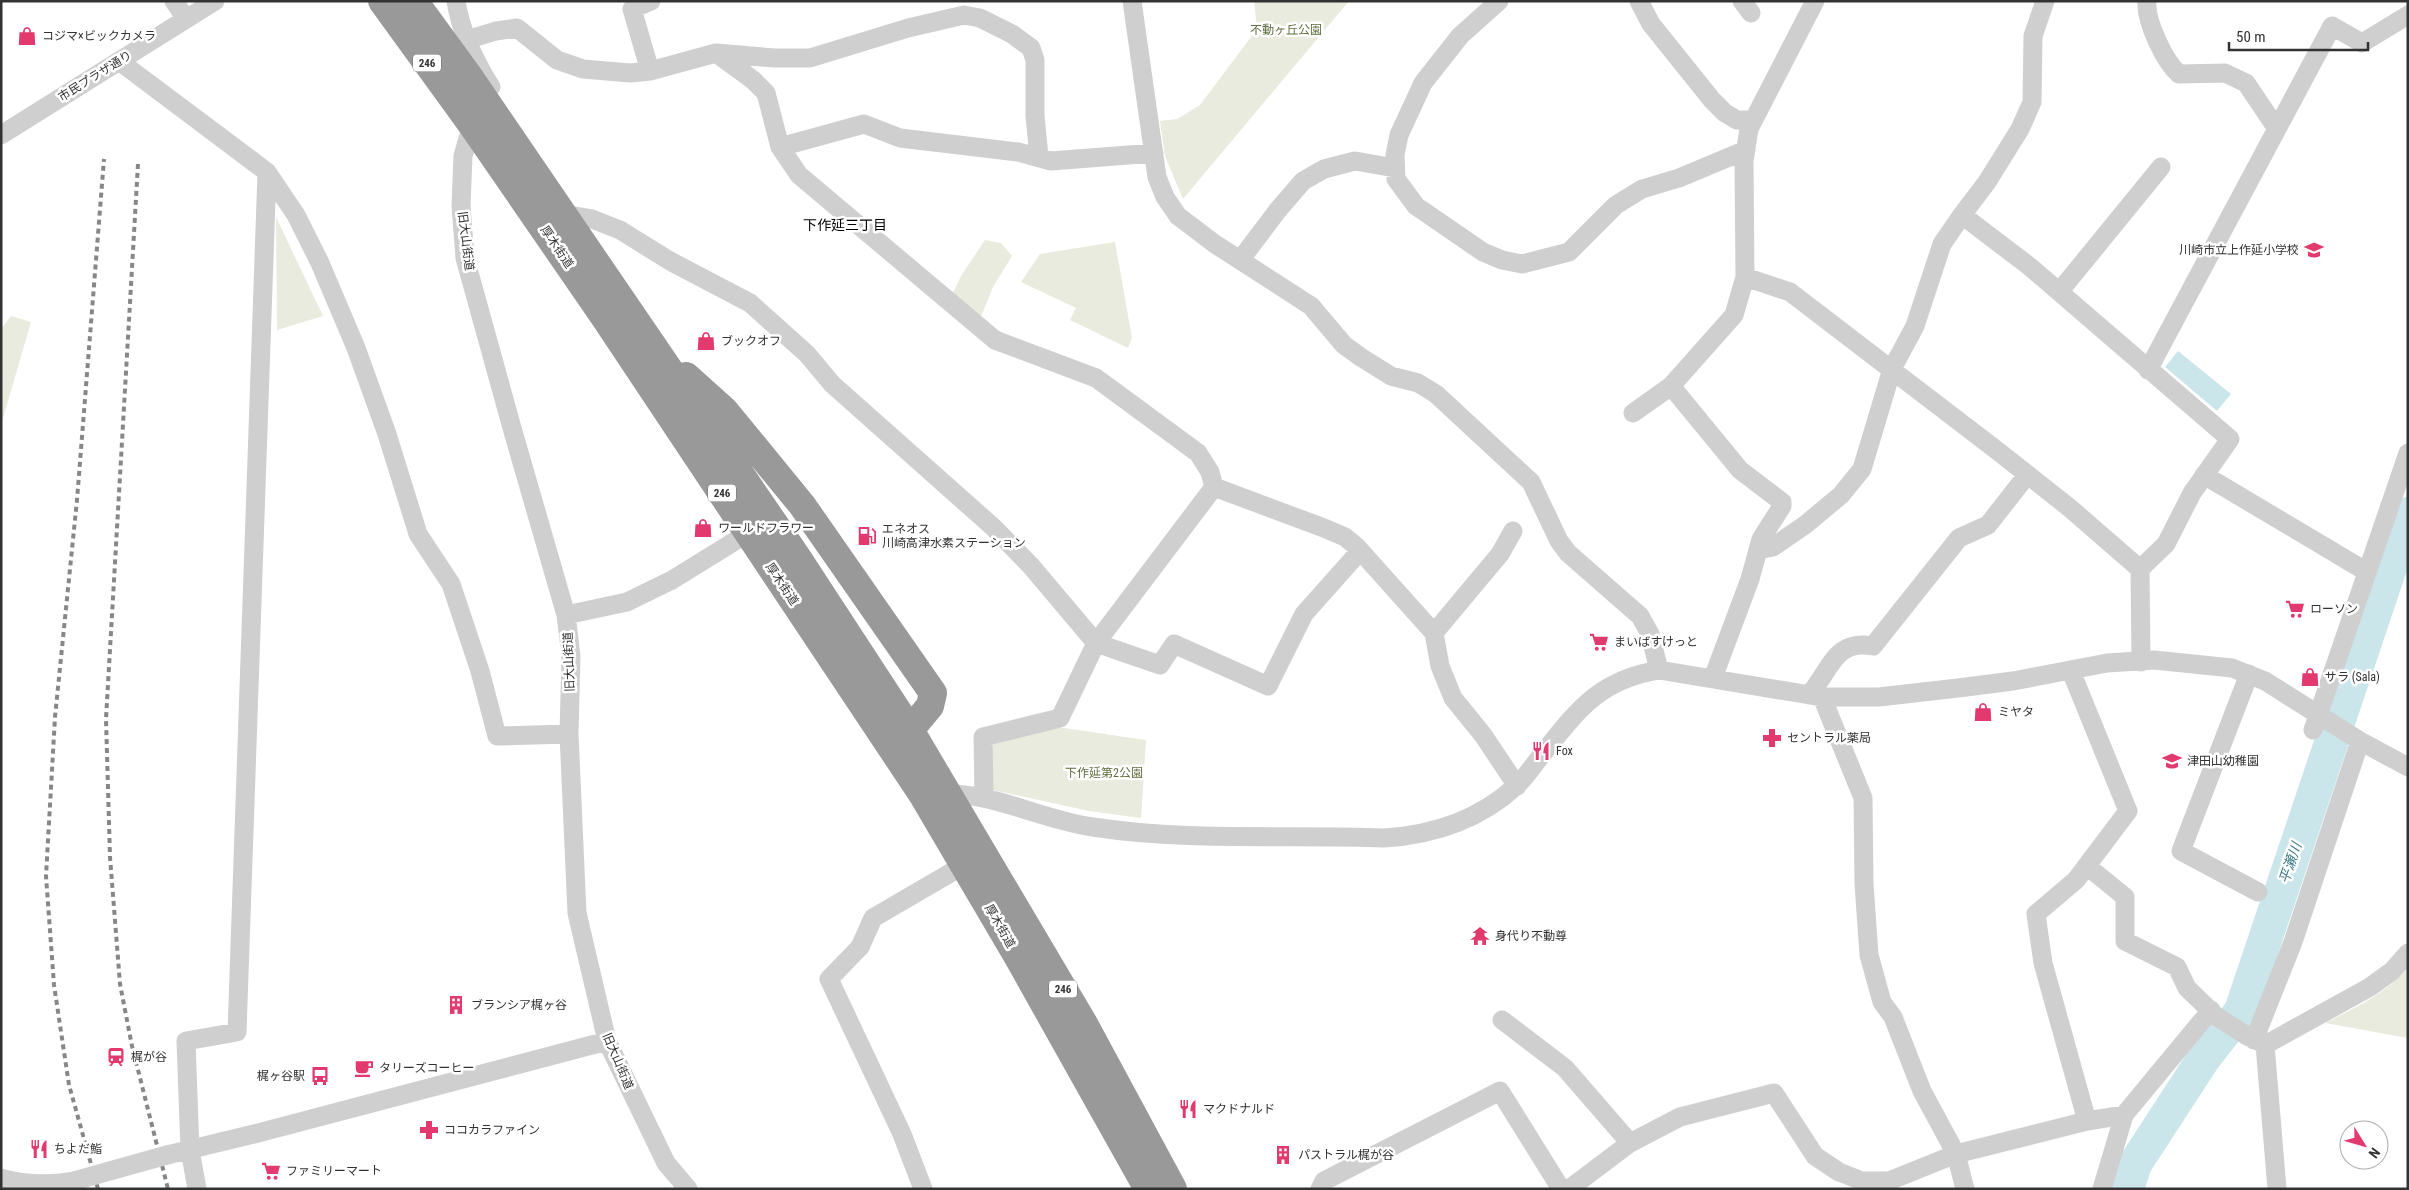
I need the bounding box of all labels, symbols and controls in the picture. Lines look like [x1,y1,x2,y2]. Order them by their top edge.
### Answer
scale bar [2229,20,2368,52]
park label: 不動ヶ丘公園 [1250,23,1322,37]
shop icon: コジマ×ビックカメラ [16,25,38,47]
text: 50 m [2236,28,2266,46]
place label: コジマ×ビックカメラ [42,29,156,43]
street label: 市民プラザ通り [56,48,134,104]
road number: 246 [413,54,441,72]
street label: 旧大山街道 [455,210,477,272]
district label: 下作延三丁目 [803,217,887,233]
street label: 厚木街道 [538,223,576,271]
school or university icon: 川崎市立上作延小学校 [2303,239,2325,261]
place label: 川崎市立上作延小学校 [2179,243,2299,257]
shop icon: ブックオフ [695,330,717,352]
place label: ブックオフ [721,334,781,348]
road number: 246 [708,484,736,502]
shop icon: ワールドフラワー [692,517,714,539]
place label: ワールドフラワー [718,521,814,535]
place label: エネオス 川崎高津水素ステーション [882,522,1026,550]
fuel station icon: エネオス 川崎高津水素ステーション [856,525,878,547]
street label: 厚木街道 [763,560,801,608]
supermarket icon: ローソン [2284,598,2306,620]
place label: ローソン [2310,602,2358,616]
supermarket icon: まいばすけっと [1588,631,1610,653]
street label: 旧大山街道 [561,632,577,692]
place label: まいばすけっと [1614,635,1698,649]
shop icon: サラ (Sala) [2299,666,2321,688]
place label: サラ (Sala) [2325,670,2380,684]
shop icon: ミヤタ [1972,701,1994,723]
place label: ミヤタ [1998,705,2034,719]
pharmacy icon: セントラル薬局 [1761,727,1783,749]
place label: セントラル薬局 [1787,731,1871,745]
restaurant icon: Fox [1530,740,1552,762]
place label: Fox [1556,744,1573,758]
school or university icon: 津田山幼稚園 [2161,750,2183,772]
place label: 津田山幼稚園 [2187,754,2259,768]
park label: 下作延第2公園 [1065,766,1143,780]
water label: 平瀬川 [2276,839,2305,885]
street label: 厚木街道 [982,902,1018,950]
temple icon: 身代り不動尊 [1469,925,1491,947]
place label: 身代り不動尊 [1495,929,1567,943]
road number: 246 [1049,981,1077,998]
building icon: ブランシア梶ヶ谷 [445,994,467,1016]
place label: ブランシア梶ヶ谷 [471,998,567,1012]
street label: 旧大山街道 [600,1031,636,1091]
station icon: 梶が谷 [105,1046,127,1068]
place label: 梶が谷 [131,1050,167,1064]
cafe icon: タリーズコーヒー [353,1057,375,1079]
place label: タリーズコーヒー [379,1061,474,1075]
bus stop icon: 梶ヶ谷駅 [309,1065,331,1087]
place label: 梶ヶ谷駅 [257,1069,305,1083]
restaurant icon: マクドナルド [1177,1098,1199,1120]
place label: マクドナルド [1203,1102,1275,1116]
pharmacy icon: ココカラファイン [418,1119,440,1141]
north arrow [2339,1120,2389,1170]
place label: ココカラファイン [444,1123,540,1137]
restaurant icon: ちよだ鮨 [28,1138,50,1160]
place label: ちよだ鮨 [54,1142,102,1156]
building icon: パストラル梶が谷 [1272,1144,1294,1166]
text: N [2365,1145,2383,1161]
place label: パストラル梶が谷 [1298,1148,1394,1162]
supermarket icon: ファミリーマート [260,1160,282,1182]
place label: ファミリーマート [286,1164,382,1178]

